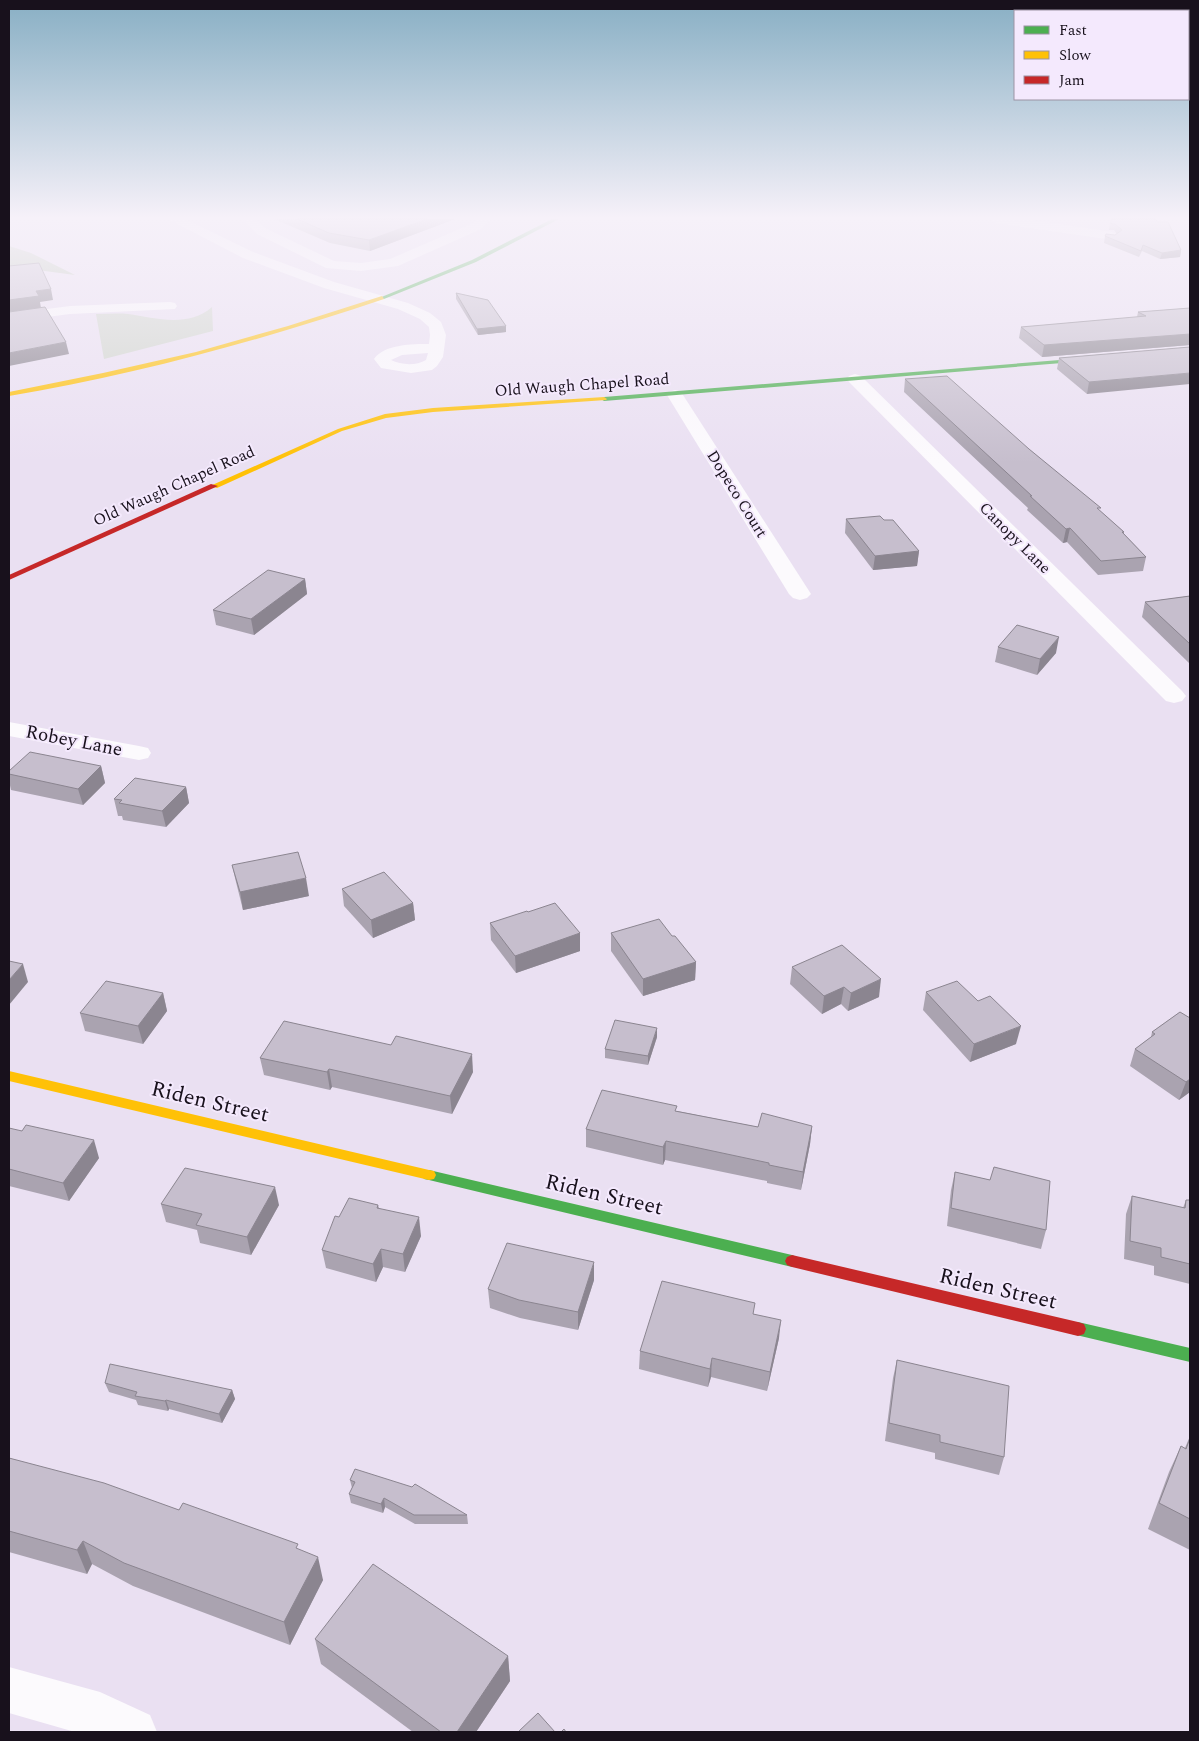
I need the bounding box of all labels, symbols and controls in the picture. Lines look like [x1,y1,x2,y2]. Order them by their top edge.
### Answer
legend [1014,10,1189,100]
text: Fast [1059,19,1087,42]
text: Slow [1059,44,1091,67]
text: Jam [1059,69,1085,92]
street label: Old Waugh Chapel Road [494,367,670,403]
street label: Old Waugh Chapel Road [89,439,259,533]
street label: Dopeco Court [700,445,774,543]
street label: Canopy Lane [974,497,1056,579]
street label: Robey Lane [23,717,125,765]
street label: Riden Street [148,1072,273,1132]
street label: Riden Street [542,1165,667,1225]
street label: Riden Street [936,1259,1061,1319]

